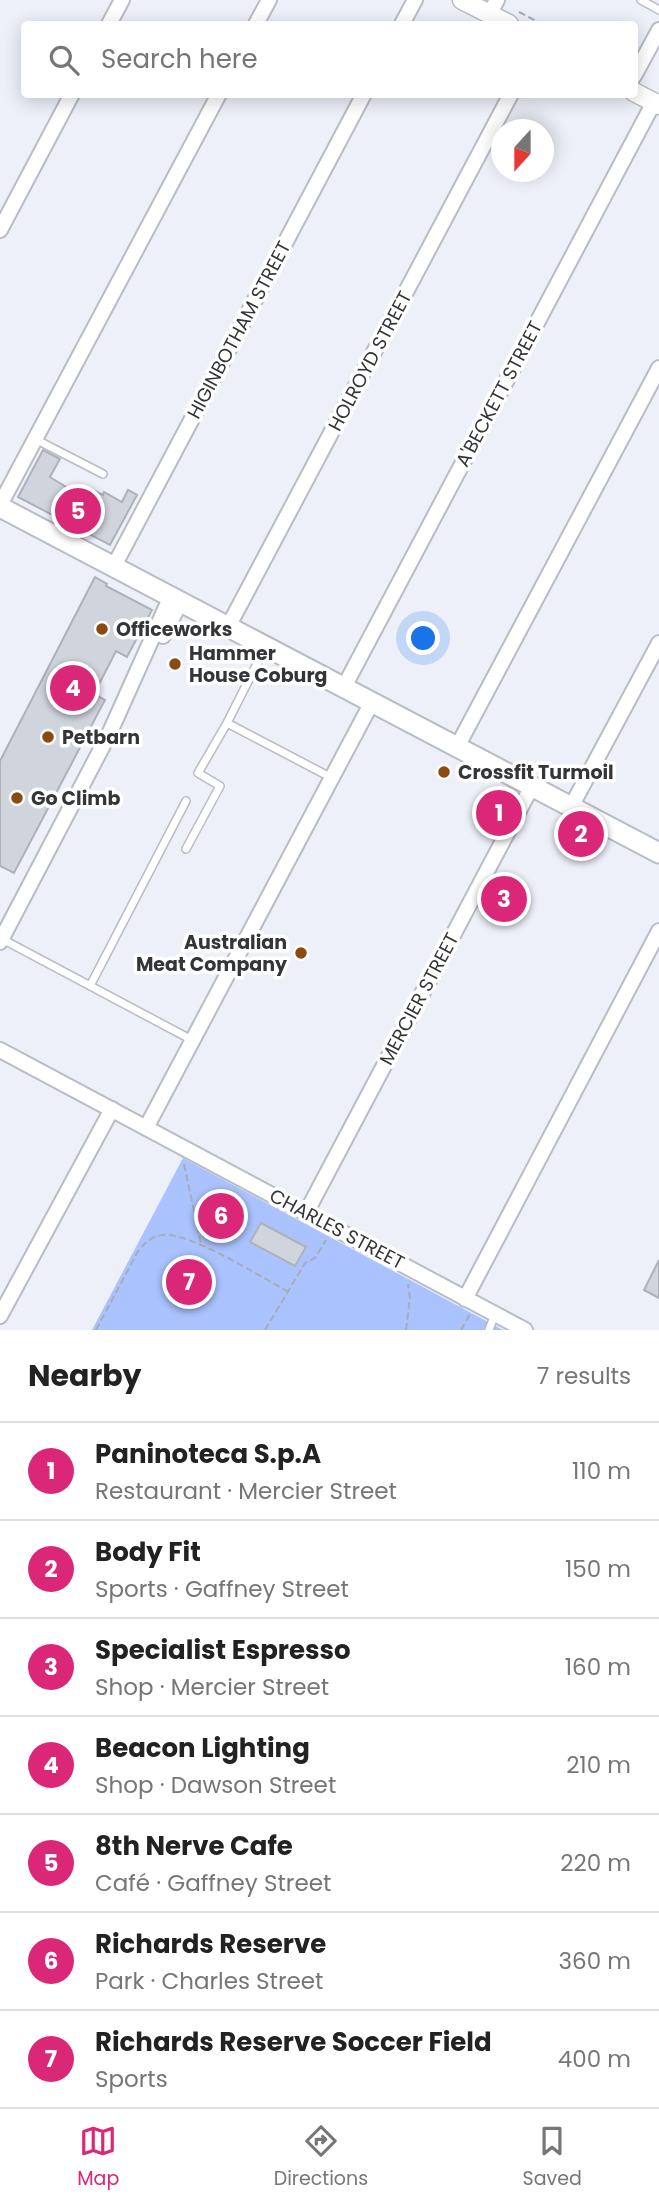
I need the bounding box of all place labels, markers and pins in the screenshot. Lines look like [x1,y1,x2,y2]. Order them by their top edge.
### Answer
pin: 5 [55,485,101,537]
place label: Officeworks [116,616,232,643]
marker: Officeworks [94,621,110,637]
place label: Hammer House Coburg [189,640,327,689]
marker: Hammer House Coburg [167,656,183,672]
pin: 4 [50,662,96,714]
place label: Petbarn [62,724,140,751]
marker: Petbarn [40,729,56,745]
place label: Crossfit Turmoil [458,759,614,786]
marker: Crossfit Turmoil [436,764,452,780]
place label: Go Climb [31,785,120,812]
pin: 1 [476,787,522,839]
marker: Go Climb [9,790,25,806]
pin: 2 [558,808,604,860]
pin: 3 [481,873,527,925]
place label: Australian Meat Company [136,929,288,978]
marker: Australian Meat Company [293,945,309,961]
pin: 6 [198,1190,244,1242]
pin: 7 [166,1256,212,1308]

